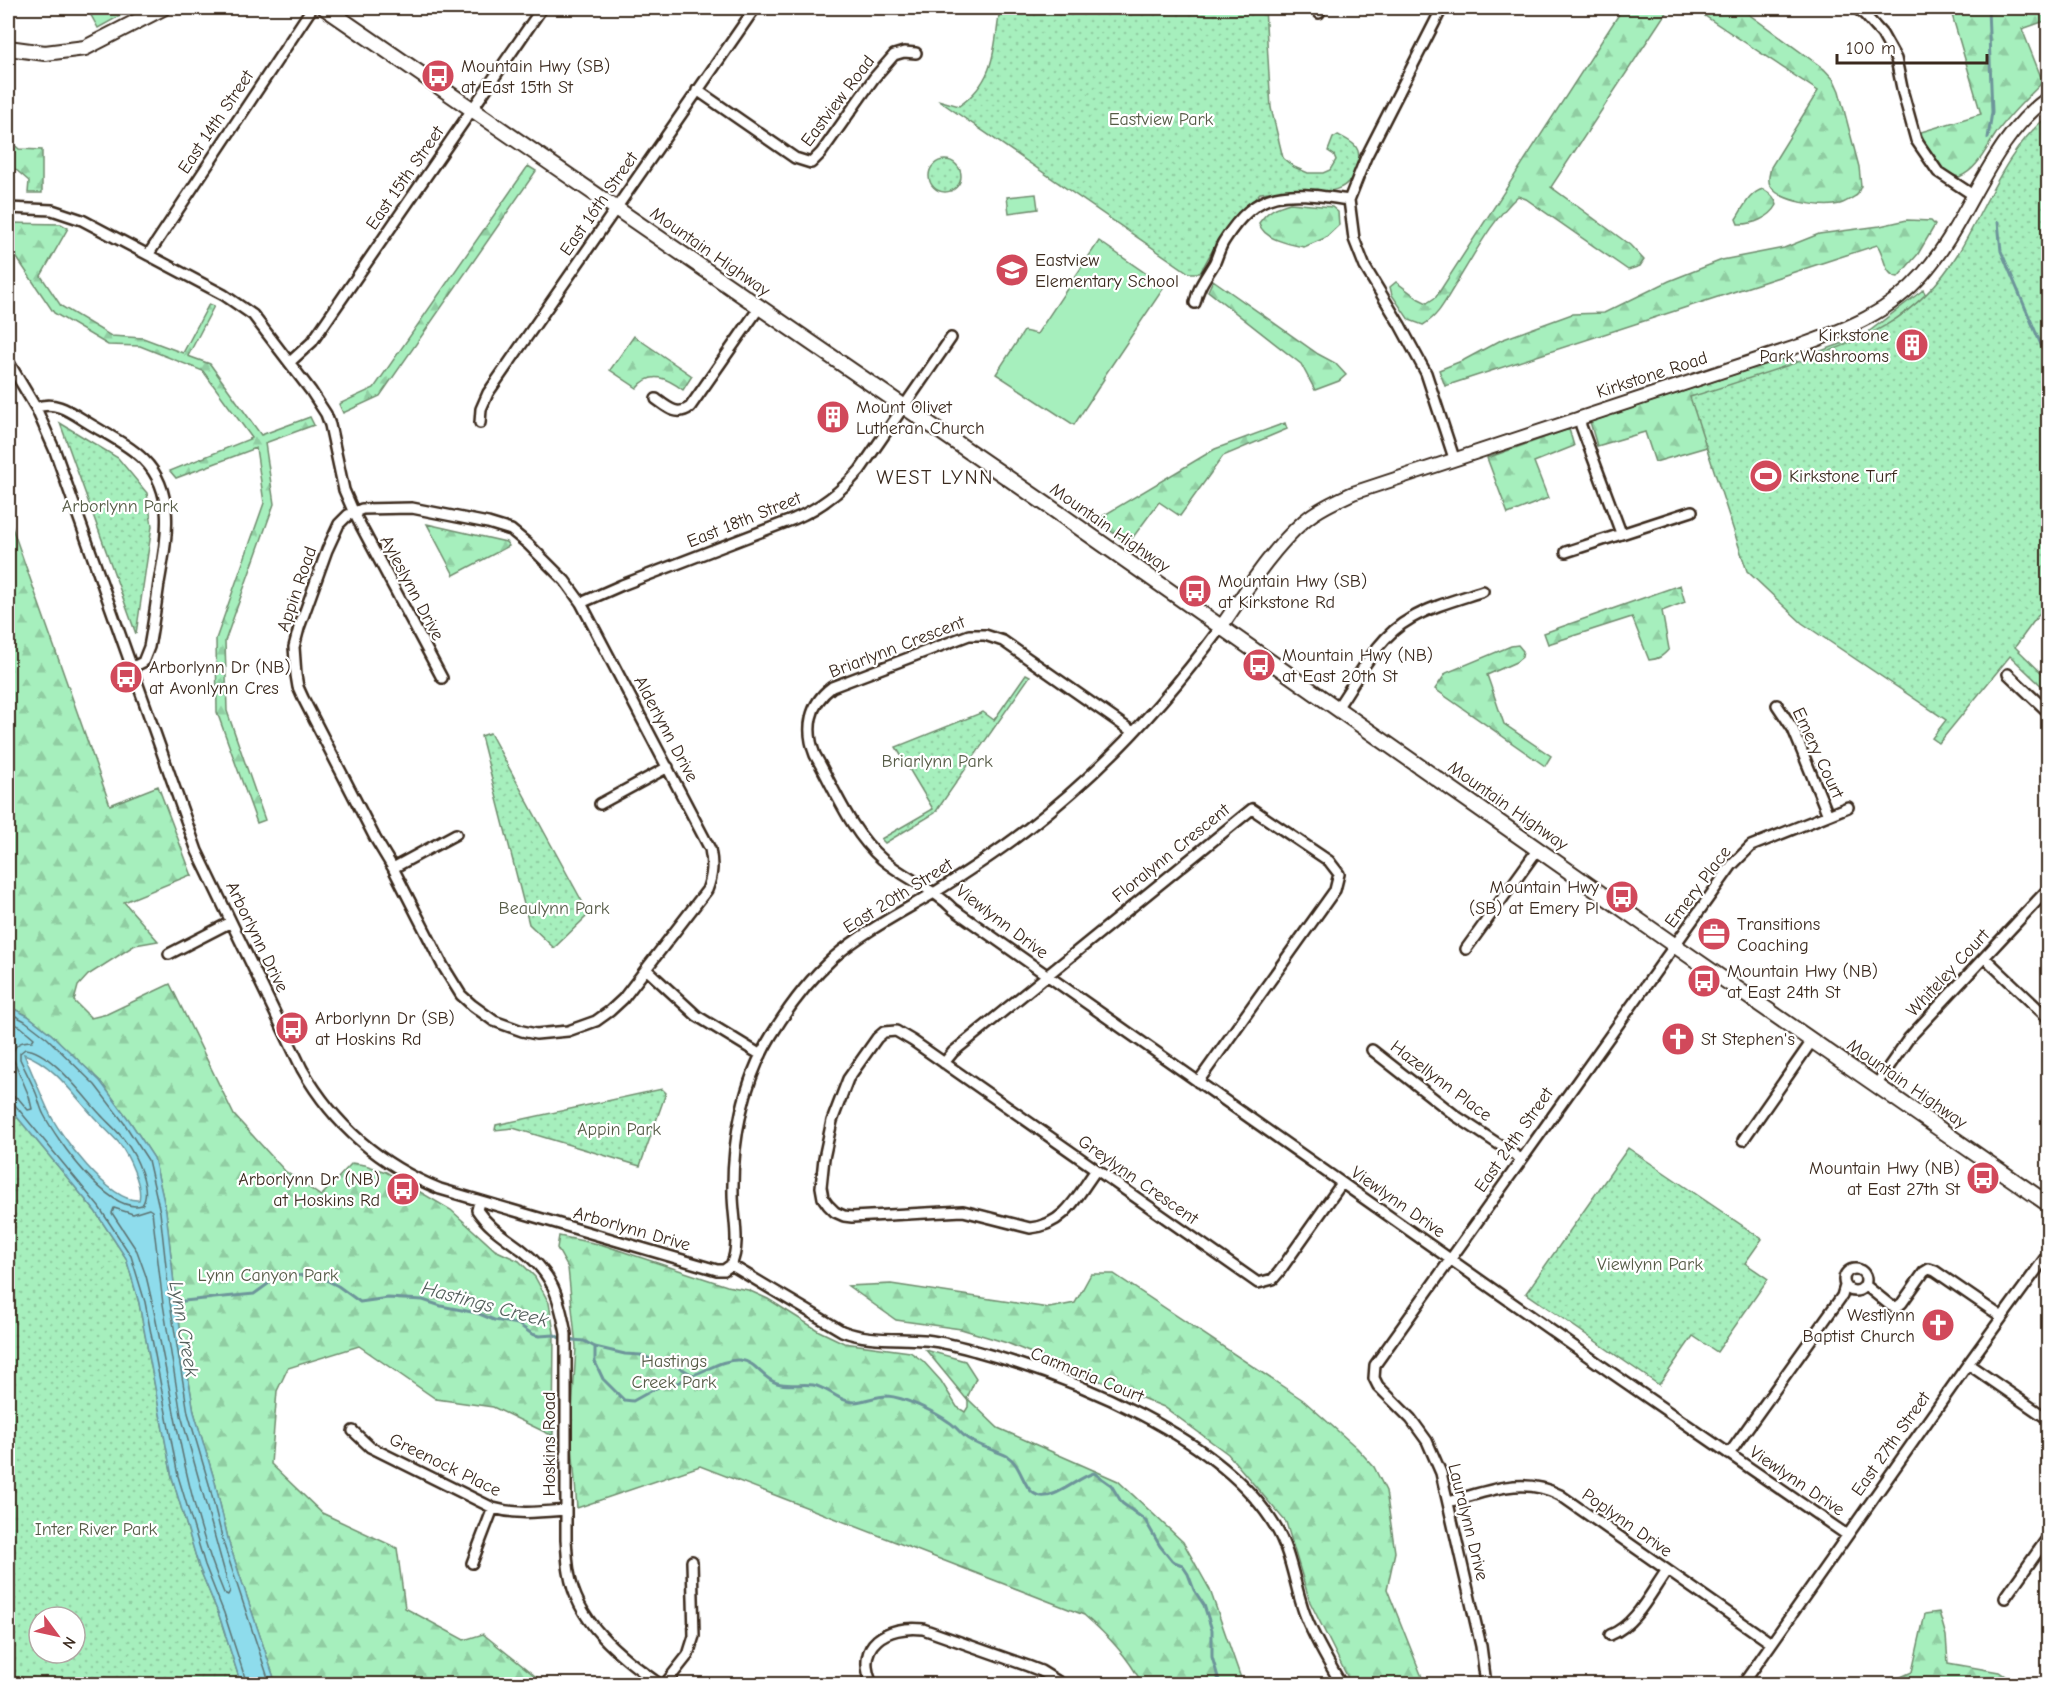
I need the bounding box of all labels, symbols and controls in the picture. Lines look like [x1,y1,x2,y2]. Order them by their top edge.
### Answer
scale bar [1837,27,1987,65]
text: 100 m [1846,38,1896,59]
street label: Eastview Road [797,51,879,151]
place label: Mountain Hwy (SB) at East 15th St [461,56,610,98]
bus stop icon: Mountain Hwy (SB) at East 15th St [420,58,456,94]
street label: East 14th Street [174,65,259,178]
park label: Eastview Park [1109,109,1214,130]
street label: East 15th Street [362,121,449,234]
street label: East 16th Street [556,147,643,260]
street label: Mountain Highway [646,203,775,302]
place label: Eastview Elementary School [1035,250,1179,292]
school or university icon: Eastview Elementary School [994,252,1030,288]
place label: Kirkstone Park Washrooms [1759,325,1889,367]
building icon: Kirkstone Park Washrooms [1894,327,1930,363]
street label: Kirkstone Road [1594,347,1710,403]
place label: Mount Olivet Lutheran Church [856,397,985,439]
building icon: Mount Olivet Lutheran Church [815,399,851,435]
sports icon: Kirkstone Turf [1748,458,1784,494]
district label: WEST LYNN [876,466,994,489]
place label: Kirkstone Turf [1789,466,1897,487]
street label: Mountain Highway [1046,479,1175,578]
street label: East 18th Street [684,487,805,552]
park label: Arborlynn Park [62,496,178,517]
street label: Ayleslynn Drive [376,532,448,644]
street label: Appin Road [273,544,321,634]
place label: Mountain Hwy (SB) at Kirkstone Rd [1218,571,1367,613]
bus stop icon: Mountain Hwy (SB) at Kirkstone Rd [1177,573,1213,609]
street label: Briarlynn Crescent [826,611,969,683]
place label: Mountain Hwy (NB) at East 20th St [1282,645,1433,687]
bus stop icon: Mountain Hwy (NB) at East 20th St [1241,647,1277,683]
place label: Arborlynn Dr (NB) at Avonlynn Cres [149,657,291,699]
bus stop icon: Arborlynn Dr (NB) at Avonlynn Cres [108,659,144,695]
street label: Alderlynn Drive [629,673,703,785]
street label: Emery Court [1788,704,1849,803]
park label: Briarlynn Park [881,751,993,772]
street label: Mountain Highway [1444,757,1573,856]
street label: Floralynn Crescent [1108,799,1235,907]
street label: Emery Place [1660,842,1736,932]
street label: East 20th Street [839,854,957,938]
place label: Mountain Hwy (SB) at Emery Pl [1469,877,1600,919]
street label: Arborlynn Drive [221,878,293,996]
bus stop icon: Mountain Hwy (SB) at Emery Pl [1604,879,1640,915]
street label: Viewlynn Drive [952,880,1052,964]
park label: Beaulynn Park [498,898,610,919]
place label: Transitions Coaching [1737,914,1820,956]
office icon: Transitions Coaching [1696,916,1732,952]
street label: Whiteley Court [1902,924,1994,1021]
place label: Mountain Hwy (NB) at East 24th St [1727,961,1878,1003]
bus stop icon: Mountain Hwy (NB) at East 24th St [1686,963,1722,999]
place label: Arborlynn Dr (SB) at Hoskins Rd [315,1008,455,1050]
bus stop icon: Arborlynn Dr (SB) at Hoskins Rd [274,1010,310,1046]
church icon: St Stephen's [1660,1021,1696,1057]
place label: St Stephen's [1701,1029,1795,1050]
street label: Mountain Highway [1843,1035,1972,1134]
street label: Hazellynn Place [1386,1036,1496,1126]
street label: East 24th Street [1470,1083,1558,1196]
park label: Appin Park [577,1119,661,1140]
street label: Greylynn Crescent [1074,1131,1203,1230]
place label: Mountain Hwy (NB) at East 27th St [1809,1158,1961,1200]
bus stop icon: Mountain Hwy (NB) at East 27th St [1965,1160,2001,1196]
street label: Viewlynn Drive [1347,1162,1449,1242]
place label: Arborlynn Dr (NB) at Hoskins Rd [238,1169,380,1211]
bus stop icon: Arborlynn Dr (NB) at Hoskins Rd [385,1171,421,1207]
street label: Arborlynn Drive [571,1202,693,1256]
park label: Viewlynn Park [1597,1254,1703,1275]
park label: Lynn Canyon Park [198,1265,339,1286]
water label: Hastings Creek [419,1276,551,1332]
water label: Lynn Creek [164,1279,204,1379]
place label: Westlynn Baptist Church [1802,1305,1915,1347]
church icon: Westlynn Baptist Church [1920,1307,1956,1343]
street label: Carmaria Court [1027,1343,1147,1408]
park label: Hastings Creek Park [631,1351,717,1393]
street label: East 27th Street [1847,1387,1935,1500]
street label: Hoskins Road [539,1391,560,1497]
street label: Greenock Place [386,1429,504,1501]
street label: Viewlynn Drive [1745,1441,1849,1521]
street label: Lauralynn Drive [1443,1461,1493,1583]
street label: Poplynn Drive [1578,1484,1676,1562]
park label: Inter River Park [35,1519,158,1540]
north arrow [27,1605,87,1665]
text: N [58,1633,79,1652]

